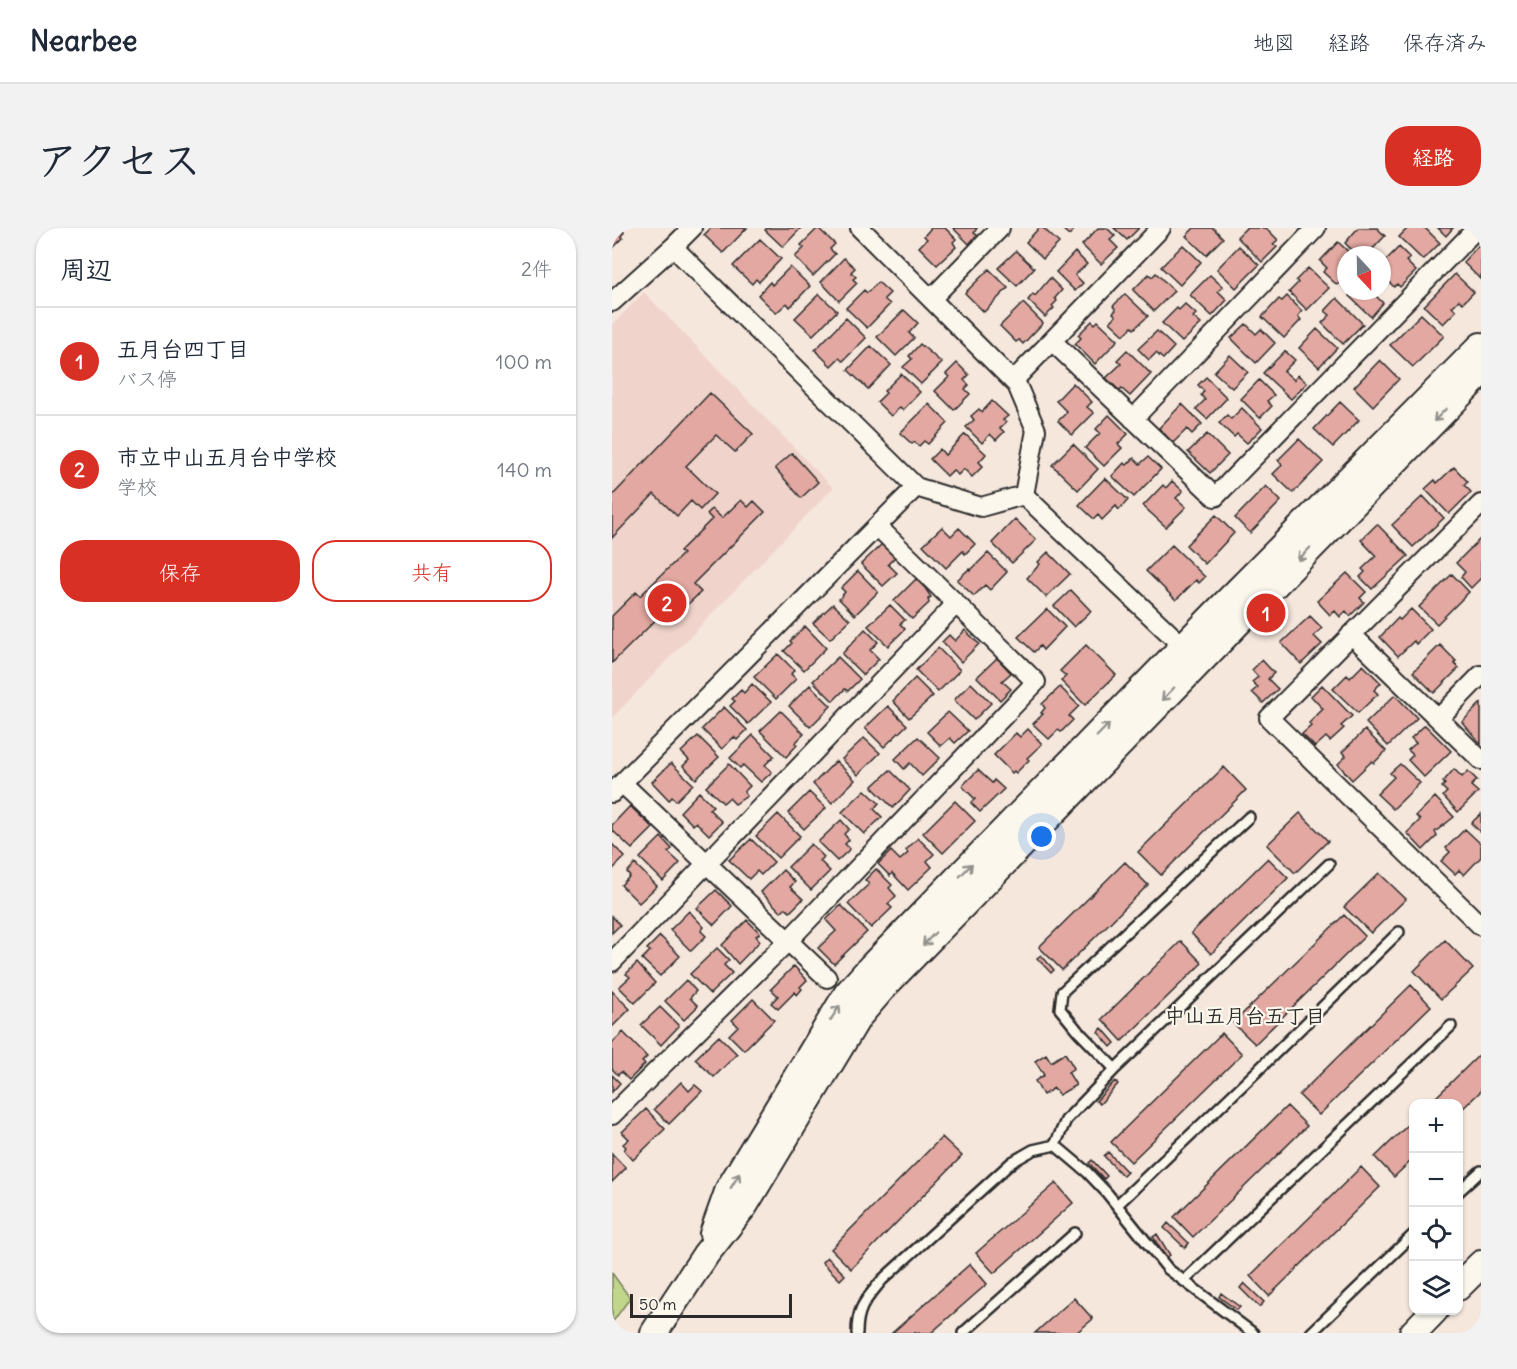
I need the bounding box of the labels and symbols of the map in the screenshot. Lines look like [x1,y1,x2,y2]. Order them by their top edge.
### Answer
north arrow [1337,246,1391,300]
one-way arrow [1433,407,1447,422]
one-way arrow [1296,546,1311,561]
pin: 2 [648,580,686,626]
pin: 1 [1246,590,1286,636]
one-way arrow [1161,687,1175,702]
one-way arrow [1095,723,1110,738]
your location [1027,822,1056,851]
one-way arrow [959,862,973,877]
one-way arrow [923,931,937,946]
district label: 中山五月台五丁目 [1165,1003,1325,1028]
one-way arrow [829,1005,841,1022]
one-way arrow [729,1173,741,1190]
scale bar [630,1291,792,1318]

